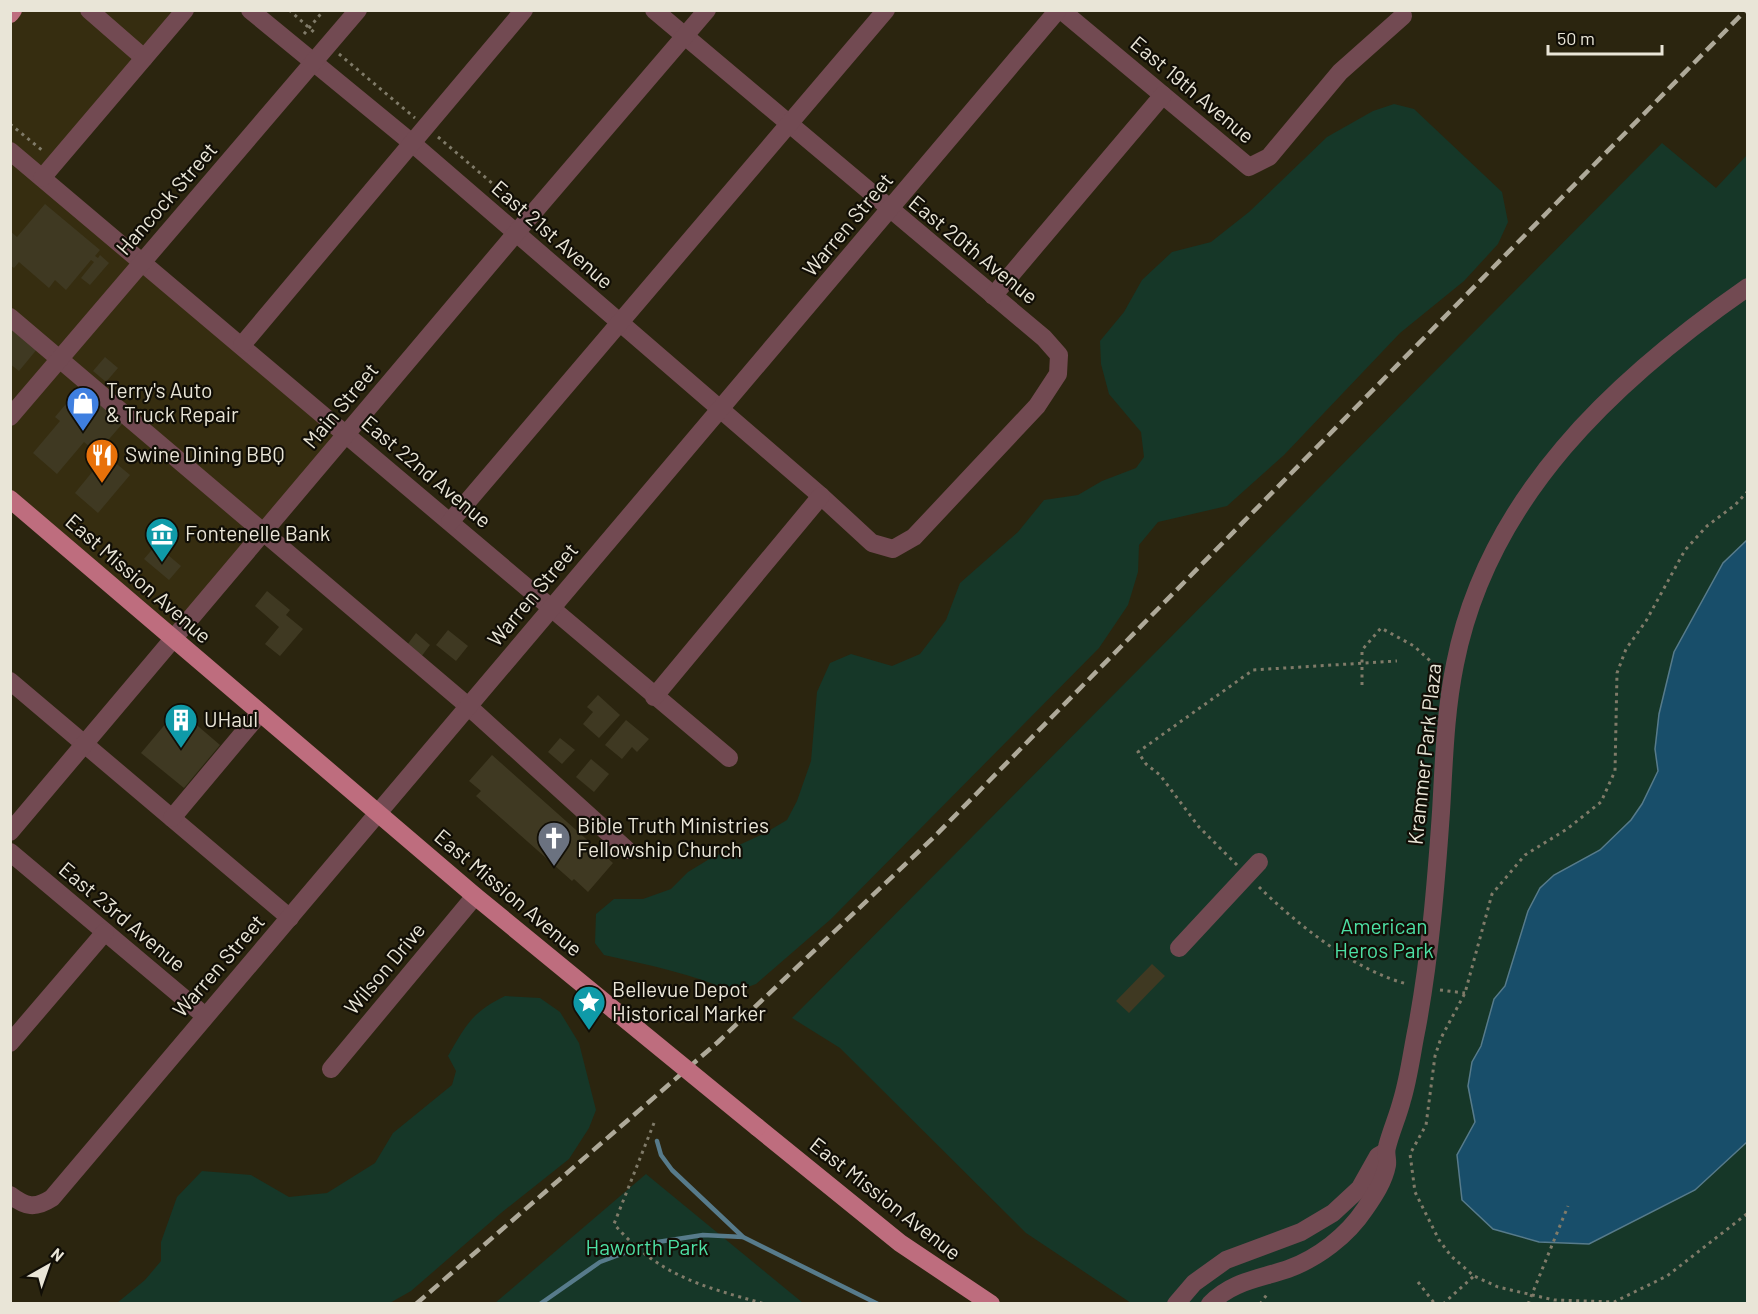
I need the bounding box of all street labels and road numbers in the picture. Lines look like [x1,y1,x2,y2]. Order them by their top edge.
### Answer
street label: East 19th Avenue [1126,30,1260,148]
street label: Hancock Street [110,137,222,259]
street label: Warren Street [796,167,897,281]
street label: East 21st Avenue [487,174,619,293]
street label: East 20th Avenue [905,189,1043,308]
street label: Main Street [297,357,383,453]
street label: East 22nd Avenue [357,409,497,532]
street label: East Mission Avenue [61,508,217,648]
street label: Warren Street [481,537,582,651]
street label: Krammer Park Plaza [1402,662,1445,846]
street label: East Mission Avenue [430,823,588,961]
street label: East 23rd Avenue [55,856,191,976]
street label: Warren Street [167,909,269,1021]
street label: Wilson Drive [338,917,430,1019]
street label: East Mission Avenue [805,1131,966,1265]

